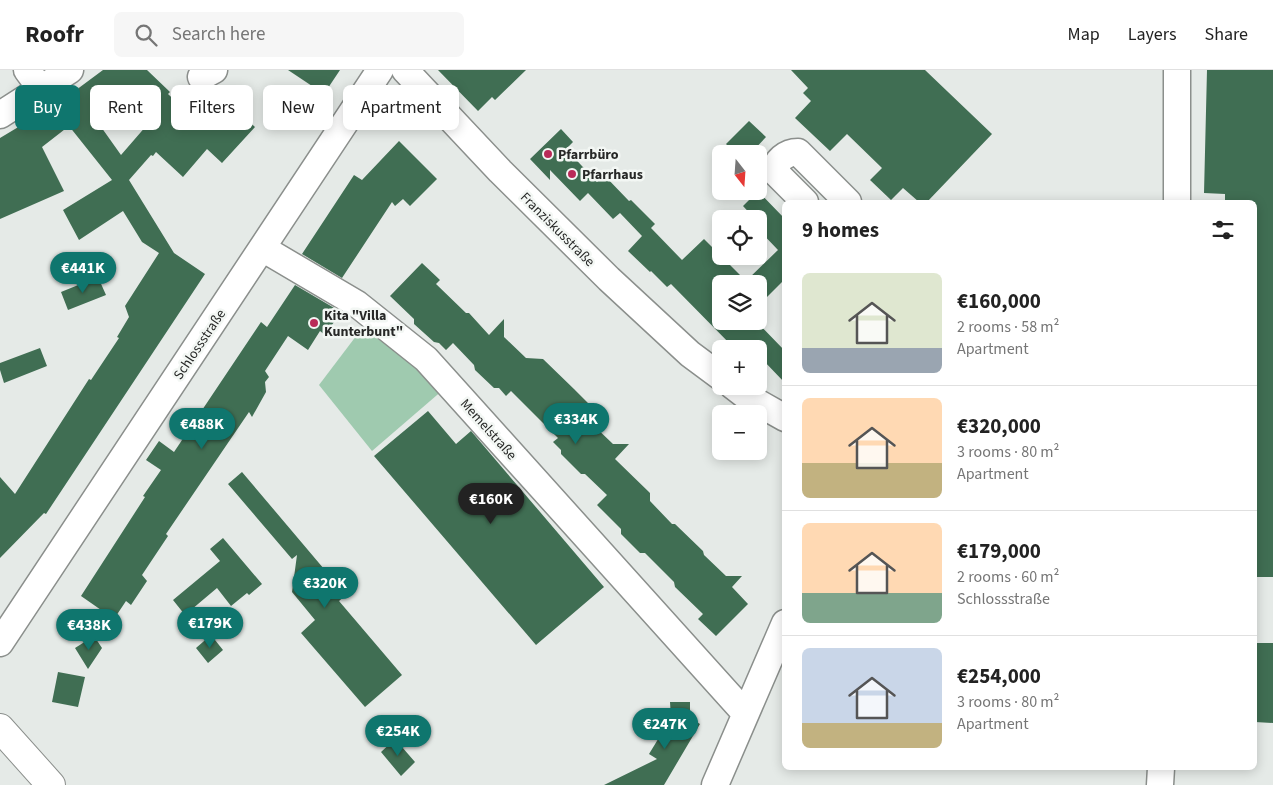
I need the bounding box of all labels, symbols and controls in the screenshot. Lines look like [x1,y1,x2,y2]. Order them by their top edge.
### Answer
search box [114,12,464,57]
text: Roofr [25,17,84,52]
icon: search [132,21,160,49]
text: Search here [172,21,265,48]
text: Map [1068,22,1100,47]
text: Layers [1128,22,1177,47]
text: Share [1205,22,1248,47]
chip: Buy [15,85,80,130]
chip: Rent [90,85,161,130]
chip: Filters [171,85,253,130]
chip: New [263,85,333,130]
chip: Apartment [343,85,459,130]
place label: Pfarrbüro [558,145,619,165]
north arrow [712,145,768,200]
map controls [712,145,767,460]
marker: Pfarrbüro [542,148,554,160]
place label: Pfarrhaus [582,165,643,185]
marker: Pfarrhaus [566,168,578,180]
street label: Franziskusstraße [515,188,599,272]
button: locate [712,210,767,265]
text: 9 homes [802,215,879,245]
icon: filters [1209,216,1237,244]
pin: €441K [48,252,118,294]
text: €441K [61,257,105,279]
button: layers [712,275,767,330]
text: €160,000 [957,286,1041,316]
icon: home [842,293,902,353]
street label: Schlossstraße [169,305,231,384]
place label: Kita "Villa Kunterbunt" [324,306,403,342]
text: 2 rooms · 58 m² [957,316,1059,338]
marker: Kita "Villa Kunterbunt" [308,317,320,329]
text: Apartment [957,338,1029,360]
button: + [712,340,767,395]
street label: Memelstraße [455,395,521,465]
pin: €334K [541,402,611,445]
button: − [712,405,767,460]
pin: €488K [167,408,237,450]
text: €334K [554,408,598,430]
text: €320,000 [957,411,1041,441]
text: €488K [180,413,224,435]
icon: home [842,418,902,478]
text: 3 rooms · 80 m² [957,441,1059,463]
text: Apartment [957,463,1029,485]
pin: €160K [456,482,526,525]
text: €160K [469,488,513,510]
text: €179,000 [957,536,1041,566]
icon: home [842,543,902,603]
pin: €320K [290,566,360,609]
text: 2 rooms · 60 m² [957,566,1059,588]
text: €320K [303,572,347,594]
text: Schlossstraße [957,588,1050,610]
pin: €179K [175,606,245,649]
pin: €438K [54,608,124,651]
text: €179K [188,612,232,634]
text: €438K [67,614,111,636]
text: €254,000 [957,661,1041,691]
icon: home [842,668,902,728]
text: 3 rooms · 80 m² [957,691,1059,713]
pin: €247K [630,708,700,750]
text: €247K [643,713,687,735]
text: Apartment [957,713,1029,735]
pin: €254K [363,714,433,757]
text: €254K [376,720,420,742]

